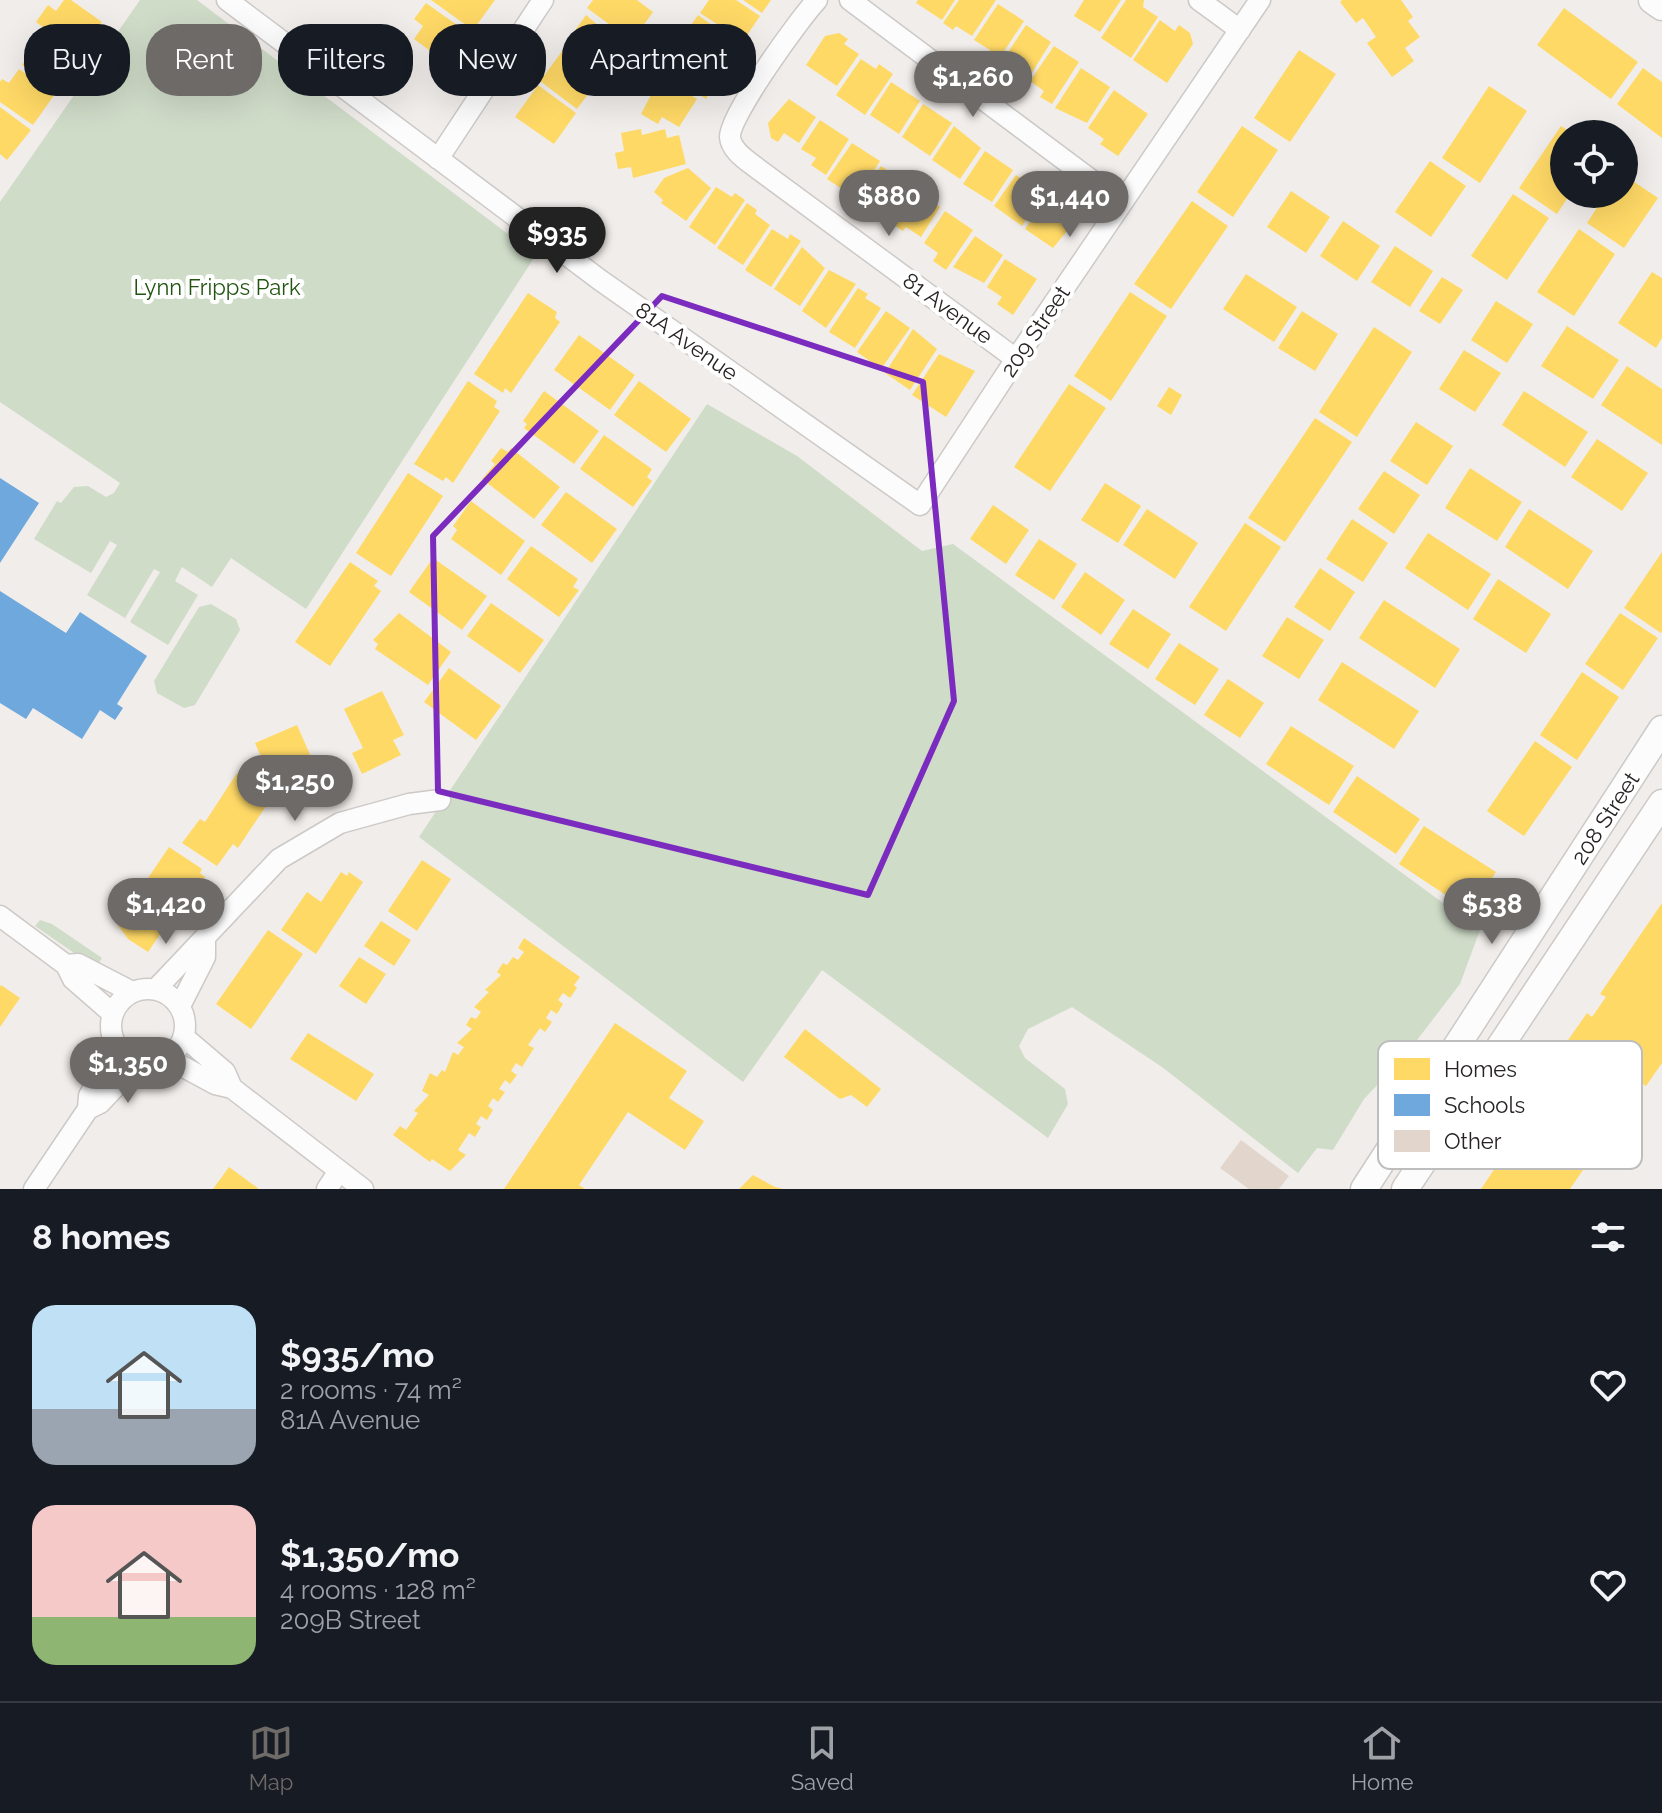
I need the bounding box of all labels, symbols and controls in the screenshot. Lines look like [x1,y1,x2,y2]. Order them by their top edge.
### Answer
chip: Buy [24,24,130,96]
chip: Rent [146,24,262,96]
chip: Filters [278,24,413,96]
chip: New [429,24,546,96]
chip: Apartment [562,24,756,96]
pin: $1,260 [908,51,1038,119]
text: $1,260 [932,62,1014,92]
map controls [1550,120,1638,208]
button: locate [1550,120,1638,208]
pin: $880 [842,170,936,238]
pin: $1,440 [1005,171,1135,239]
text: $880 [857,181,921,211]
text: $1,440 [1029,182,1111,212]
pin: $935 [510,207,604,275]
text: $935 [527,218,587,248]
street label: 81 Avenue [898,267,998,349]
park label: Lynn Fripps Park [133,274,301,300]
street label: 209 Street [995,280,1075,382]
street label: 81A Avenue [631,296,743,386]
pin: $1,250 [230,755,360,823]
text: $1,250 [255,766,335,796]
street label: 208 Street [1566,767,1645,869]
pin: $1,420 [101,878,231,946]
pin: $538 [1445,878,1539,946]
text: $1,420 [126,889,206,919]
text: $538 [1461,889,1523,919]
pin: $1,350 [63,1037,193,1105]
legend [1378,1041,1642,1169]
text: $1,350 [88,1048,168,1078]
text: Homes [1444,1056,1517,1082]
text: Schools [1444,1092,1525,1118]
text: Other [1444,1128,1502,1154]
icon: filters [1586,1215,1630,1259]
text: 8 homes [32,1217,171,1257]
text: $935/mo [280,1335,434,1375]
icon: home [96,1337,192,1433]
icon: heart [1586,1363,1630,1407]
text: 2 rooms · 74 m² [280,1375,462,1405]
text: 81A Avenue [280,1405,420,1435]
text: $1,350/mo [280,1535,459,1575]
icon: home [96,1537,192,1633]
icon: heart [1586,1563,1630,1607]
text: 4 rooms · 128 m² [280,1575,476,1605]
text: 209B Street [280,1605,421,1635]
tab: Map [249,1721,293,1795]
tab: Saved [791,1721,854,1795]
tab: Home [1351,1721,1413,1795]

